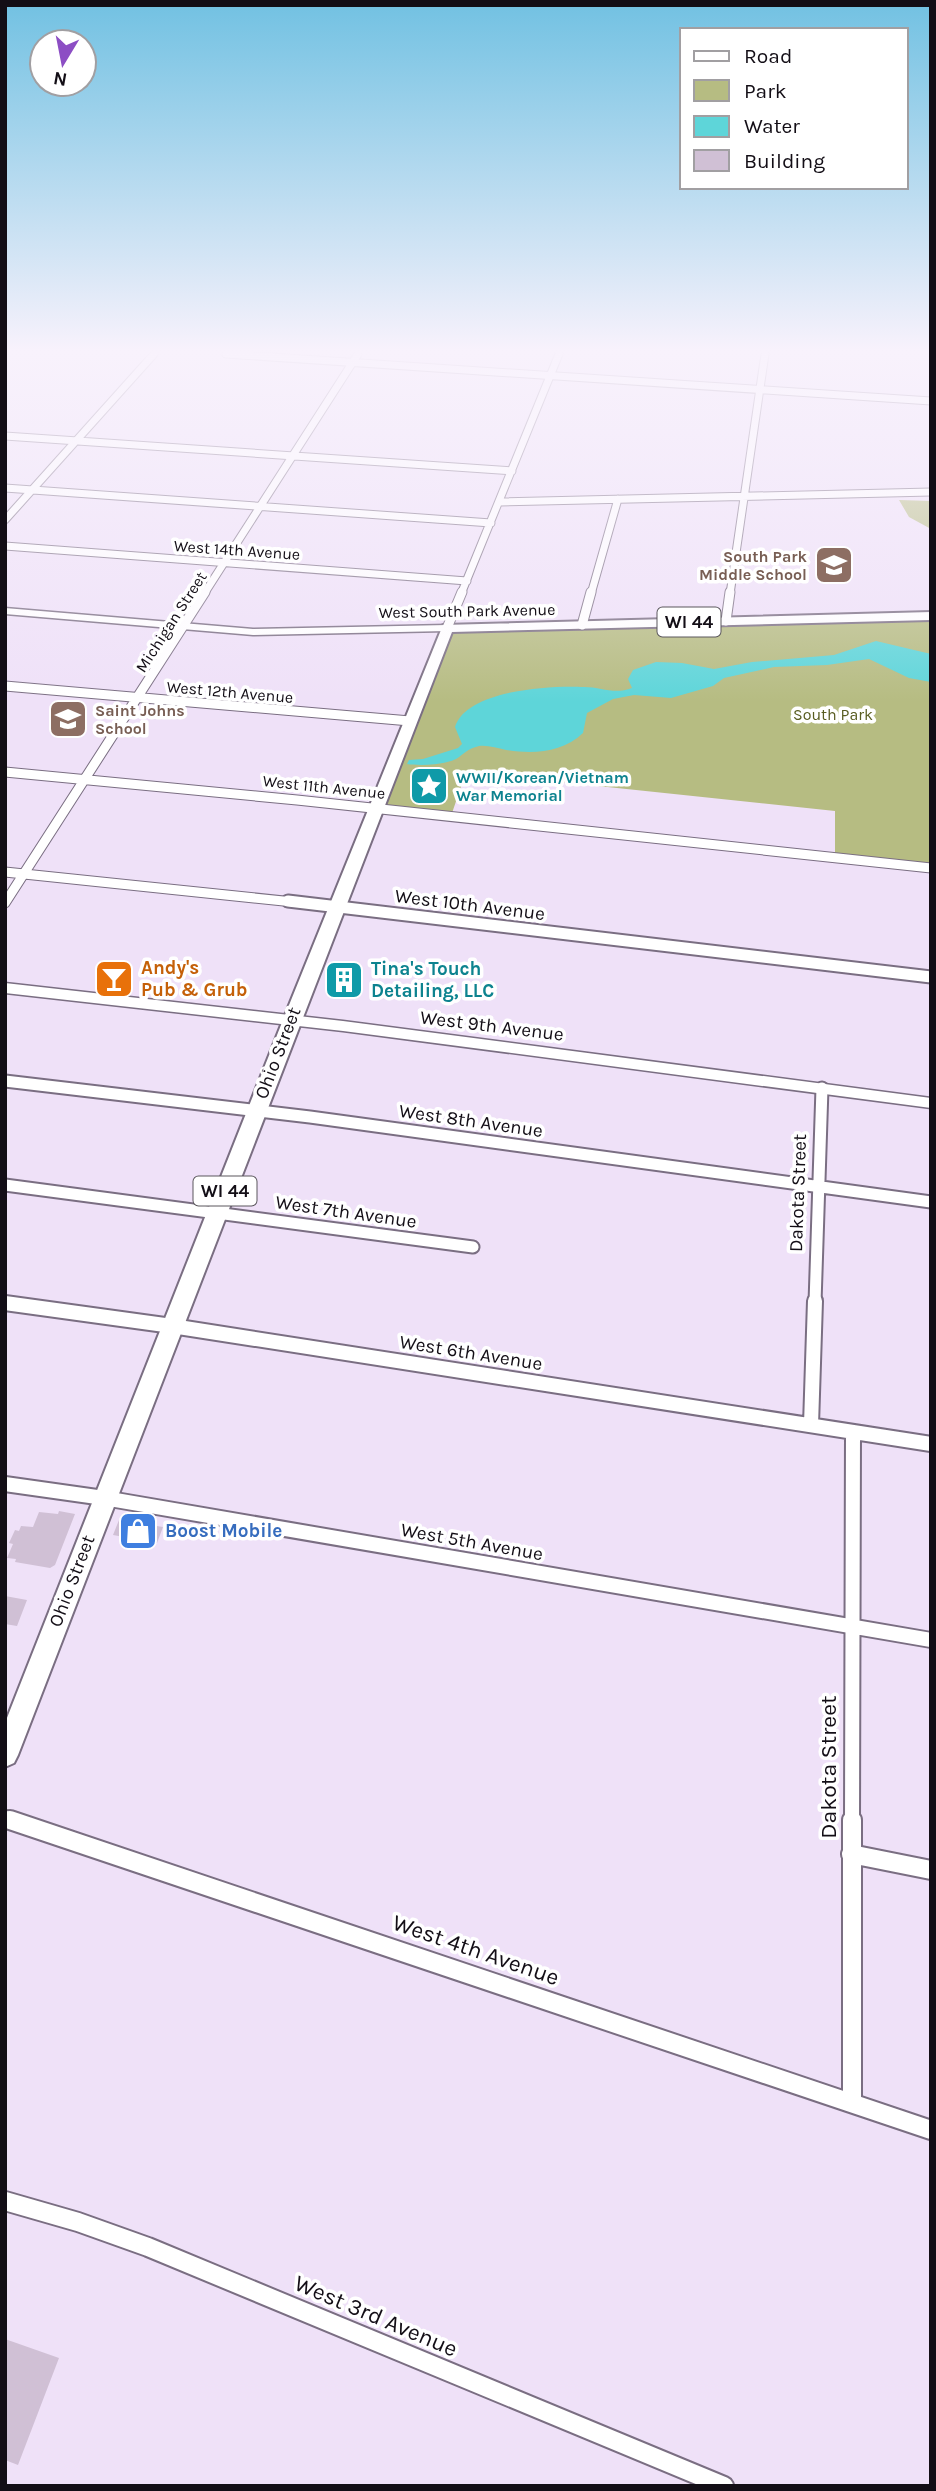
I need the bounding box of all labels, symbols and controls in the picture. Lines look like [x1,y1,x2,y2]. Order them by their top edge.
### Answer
north arrow [28,28,98,98]
legend [680,28,908,189]
text: Road [744,44,792,68]
text: N [52,67,69,91]
text: Park [744,79,787,103]
text: Water [744,114,800,138]
text: Building [744,149,825,173]
street label: West 14th Avenue [173,536,301,564]
school or university icon: South Park Middle School [813,544,855,586]
place label: South Park Middle School [699,547,808,584]
street label: Michigan Street [131,568,211,676]
street label: West South Park Avenue [378,600,556,622]
road number: WI 44 [658,608,720,636]
street label: West 12th Avenue [166,677,294,707]
school or university icon: Saint Johns School [47,698,89,740]
place label: Saint Johns School [95,701,185,738]
park label: South Park [793,705,873,724]
place icon: WWII/Korean/Vietnam War Memorial [408,765,450,807]
place label: WWII/Korean/Vietnam War Memorial [456,768,629,805]
street label: West 11th Avenue [262,771,386,803]
street label: West 10th Avenue [394,885,546,925]
place label: Andy's Pub & Grub [141,957,247,1001]
bar icon: Andy's Pub & Grub [93,958,135,1000]
place label: Tina's Touch Detailing, LLC [371,958,494,1002]
building icon: Tina's Touch Detailing, LLC [323,959,365,1001]
street label: Ohio Street [250,1004,306,1102]
street label: West 9th Avenue [419,1006,565,1046]
street label: West 8th Avenue [398,1100,544,1142]
street label: Dakota Street [785,1133,811,1253]
road number: WI 44 [194,1176,256,1206]
street label: West 7th Avenue [274,1191,418,1233]
street label: West 6th Avenue [398,1331,544,1375]
shop icon: Boost Mobile [117,1510,159,1552]
street label: West 5th Avenue [399,1519,545,1565]
place label: Boost Mobile [165,1520,282,1542]
street label: Ohio Street [44,1532,100,1630]
street label: Dakota Street [815,1695,842,1839]
street label: West 4th Avenue [389,1909,563,1991]
street label: West 3rd Avenue [290,2269,462,2363]

